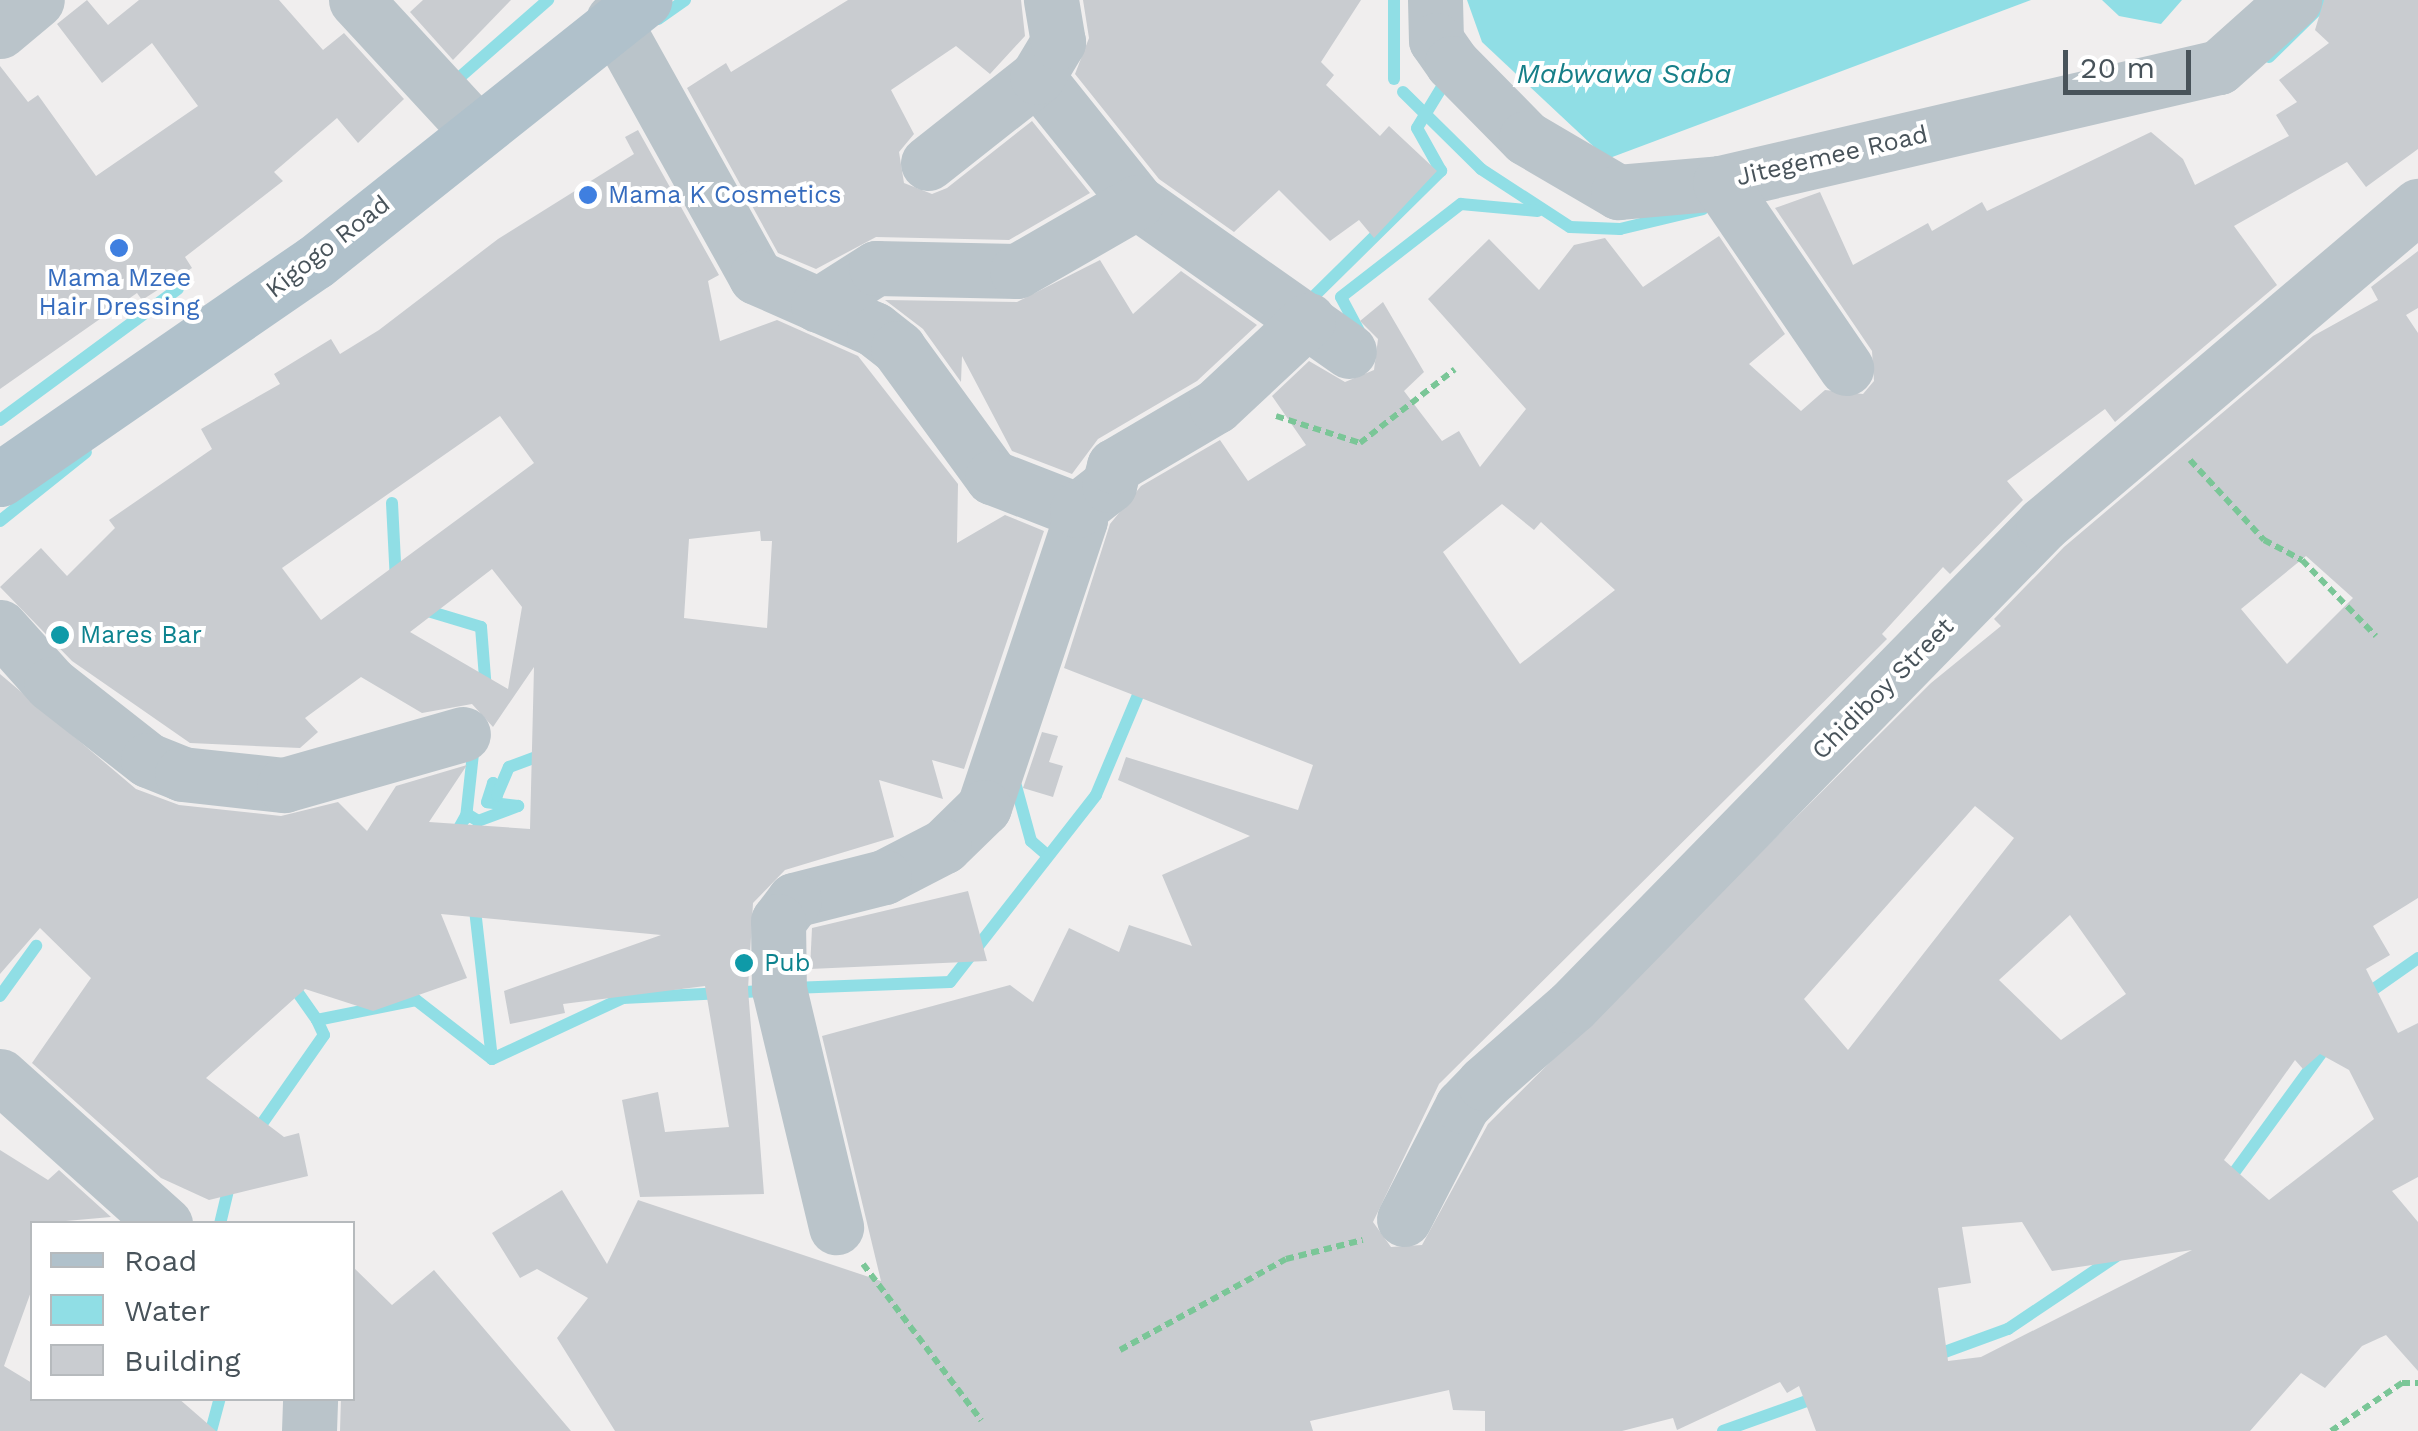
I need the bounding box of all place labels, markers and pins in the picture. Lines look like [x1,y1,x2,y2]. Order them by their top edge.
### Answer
place label: Mama K Cosmetics [608,180,842,210]
marker: Mama K Cosmetics [577,184,599,206]
marker: Mama Mzee Hair Dressing [108,237,130,259]
place label: Mama Mzee Hair Dressing [38,264,200,323]
place label: Mares Bar [80,620,202,650]
marker: Mares Bar [49,624,71,646]
place label: Pub [764,948,810,978]
marker: Pub [733,952,755,974]

